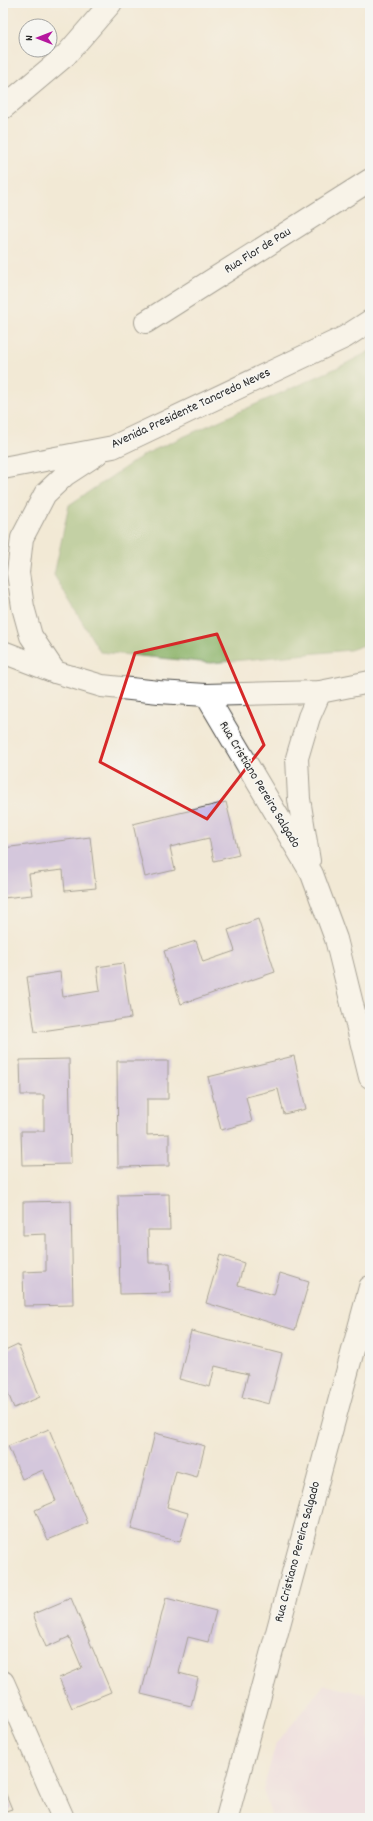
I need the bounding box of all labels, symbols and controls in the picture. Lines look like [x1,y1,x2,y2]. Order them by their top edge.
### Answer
north arrow [18,18,58,58]
text: N [22,35,38,41]
street label: Rua Flor de Pau [221,223,295,279]
street label: Avenida Presidente Tancredo Neves [108,364,274,454]
street label: Rua Cristiano Pereira Salgado [213,718,305,852]
street label: Rua Cristiano Pereira Salgado [270,1479,326,1625]

